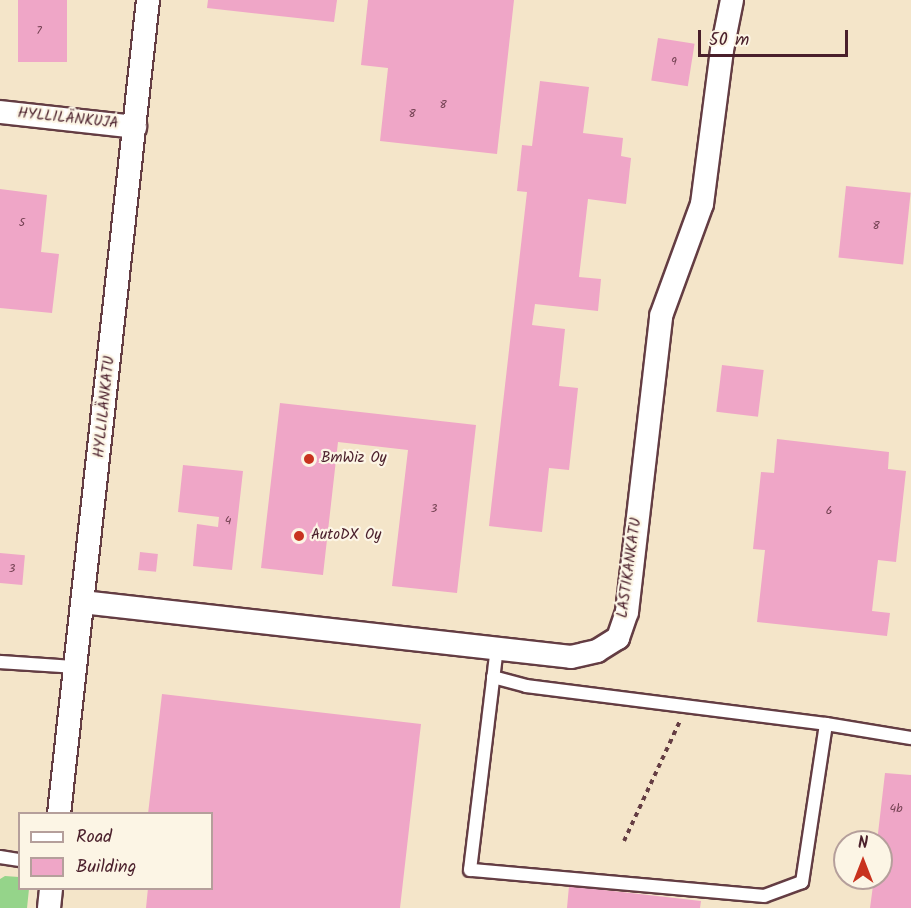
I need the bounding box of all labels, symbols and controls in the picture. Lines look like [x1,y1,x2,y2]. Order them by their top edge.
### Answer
scale bar [701,18,851,56]
house number: 7 [36,24,42,38]
text: 50 m [709,26,749,55]
house number: 9 [671,55,677,69]
house number: 8 [439,98,447,112]
street label: HYLLILÄNKUJA [17,105,119,133]
house number: 8 [408,107,416,121]
house number: 5 [19,216,25,230]
house number: 8 [872,219,880,233]
street label: HYLLILÄNKATU [91,355,119,459]
place label: BmWiz Oy [321,450,387,468]
marker: BmWiz Oy [302,452,316,466]
house number: 3 [431,502,437,516]
house number: 6 [826,504,832,518]
house number: 4 [225,514,231,528]
street label: LASTIKANKATU [614,517,646,619]
place label: AutoDX Oy [311,527,381,545]
marker: AutoDX Oy [292,529,306,543]
house number: 3 [9,562,15,576]
house number: 4b [890,802,902,816]
legend [18,812,213,890]
text: Road [76,823,112,852]
north arrow [833,830,893,890]
text: N [858,831,868,856]
text: Building [76,853,136,882]

